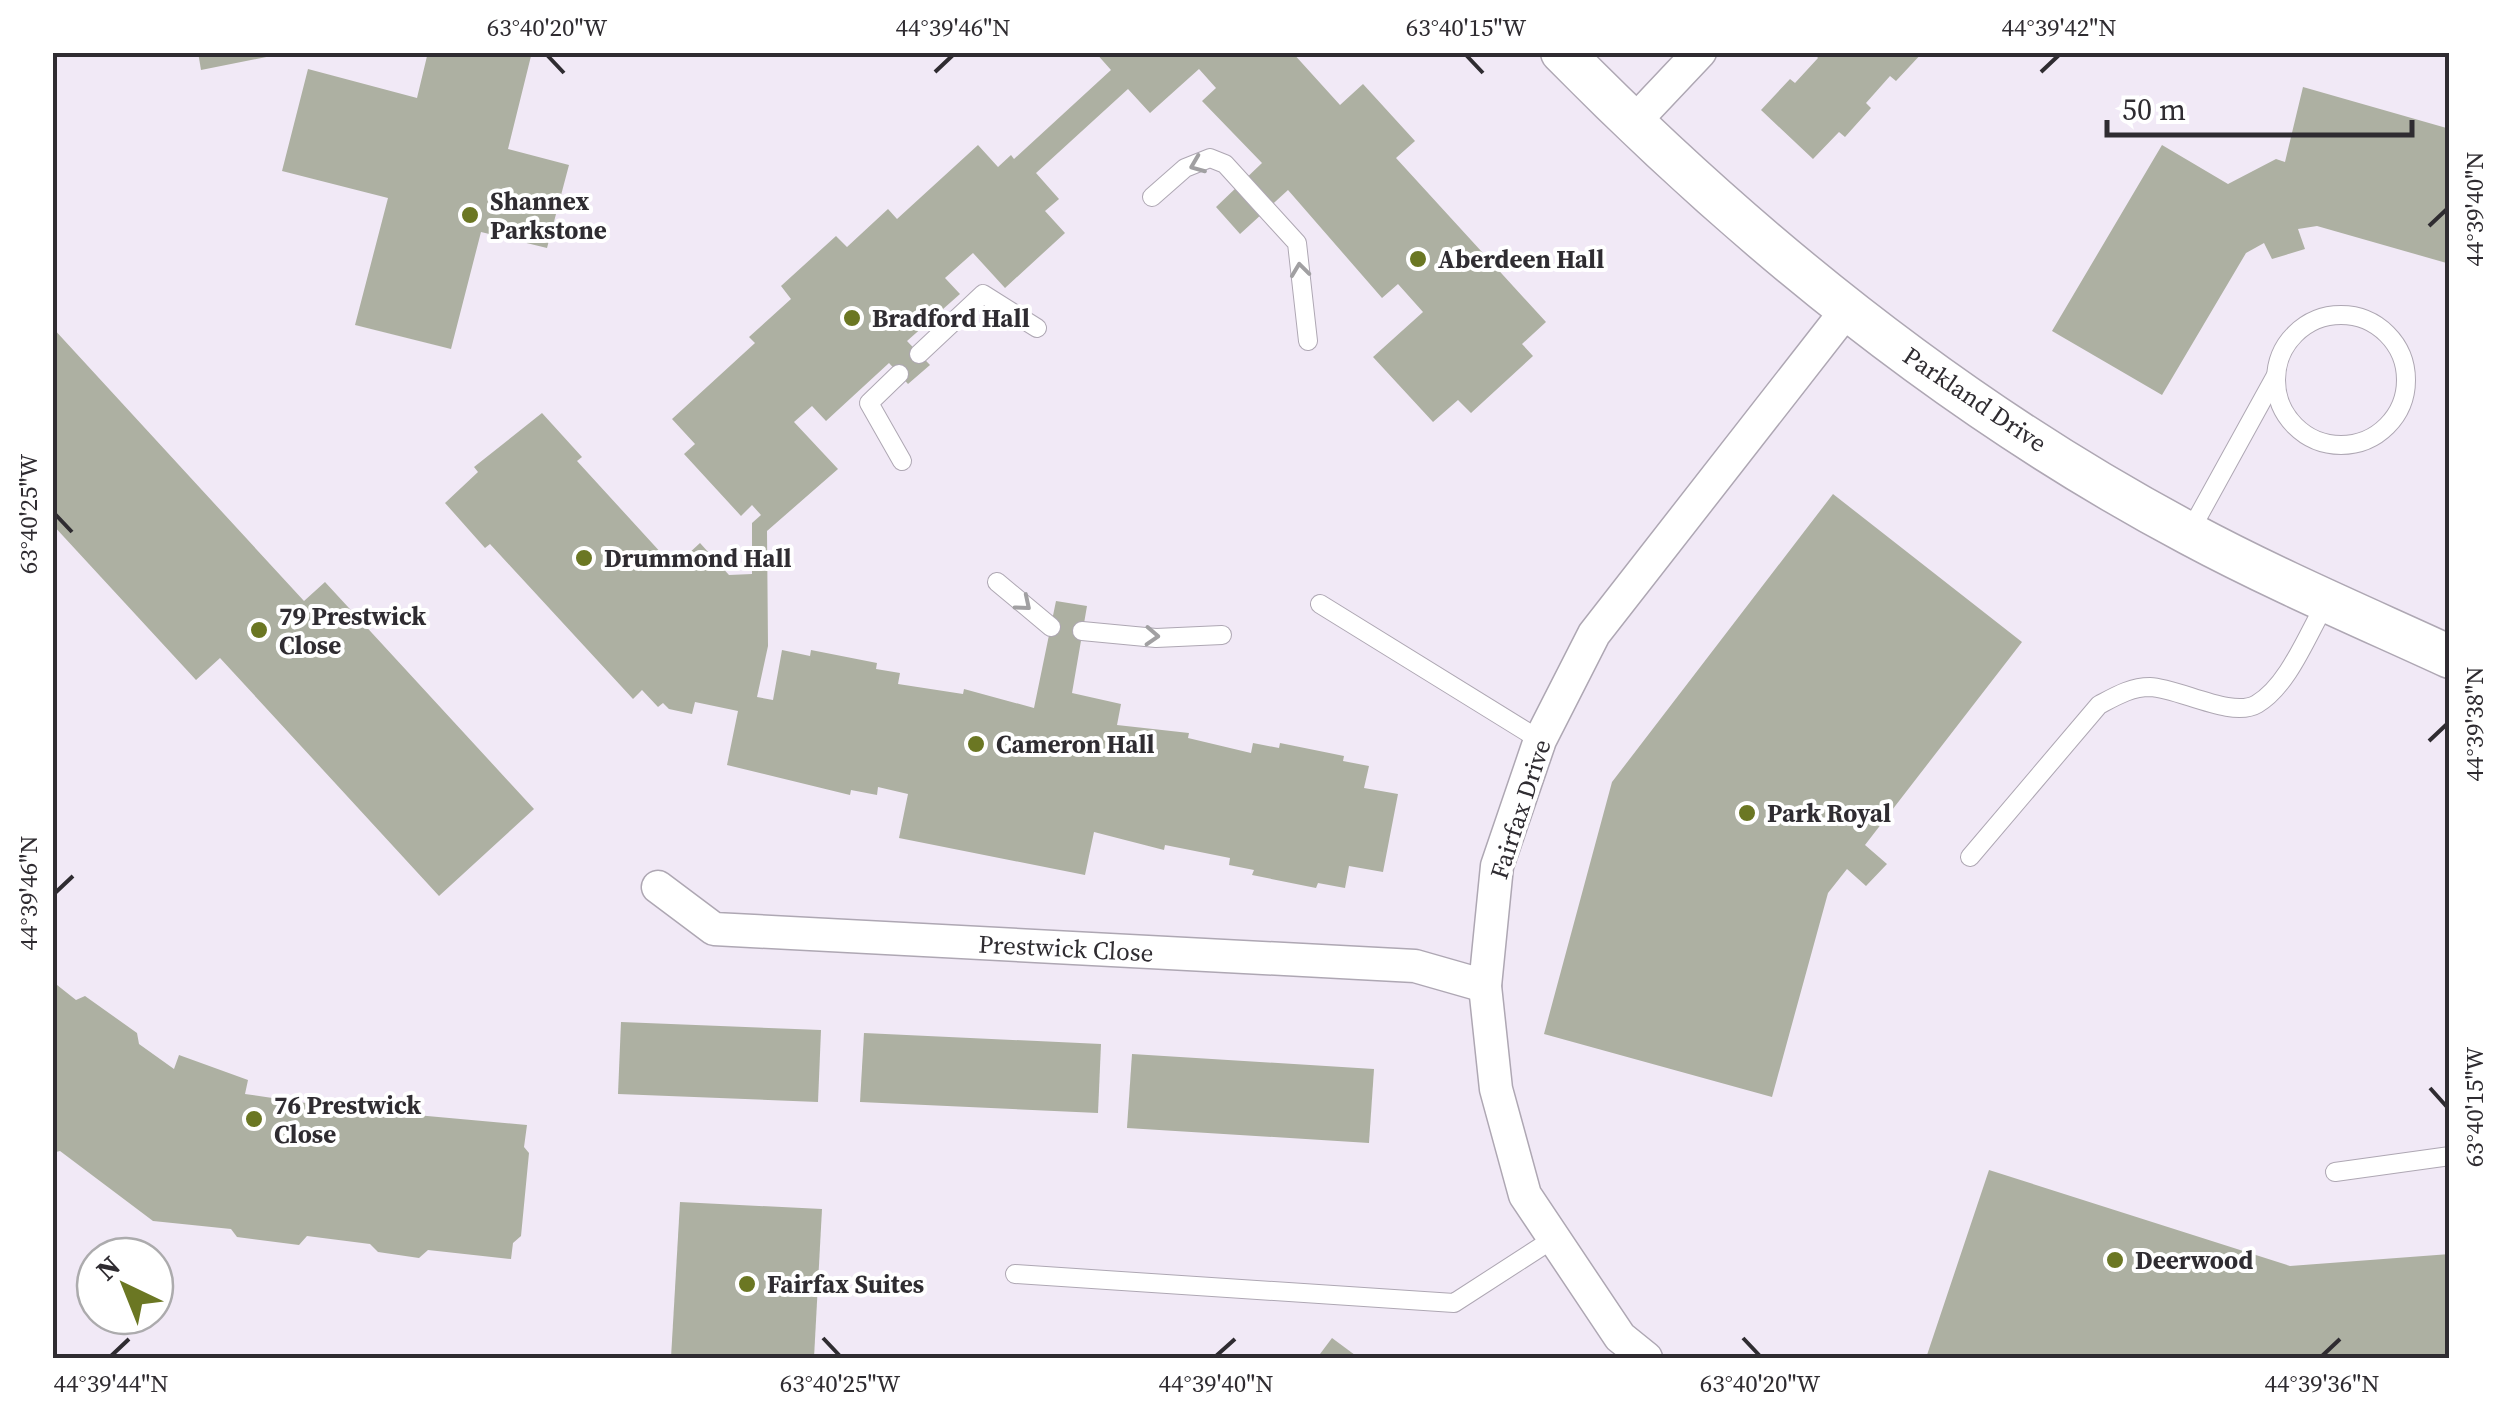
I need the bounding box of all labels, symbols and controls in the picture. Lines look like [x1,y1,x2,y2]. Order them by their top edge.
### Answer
text: 63°40'20"W [487,10,607,44]
text: 44°39'46"N [895,10,1011,44]
text: 63°40'15"W [1406,10,1526,44]
text: 44°39'42"N [2001,10,2117,44]
scale bar [2107,75,2412,137]
text: 50 m [2122,89,2186,130]
text: 44°39'40"N [2457,151,2491,267]
one-way arrow [1189,153,1207,173]
place label: Shannex Parkstone [490,184,607,247]
marker: Shannex Parkstone [459,204,481,226]
place label: Aberdeen Hall [1438,242,1604,276]
marker: Aberdeen Hall [1407,248,1429,270]
one-way arrow [1290,262,1311,278]
place label: Bradford Hall [872,301,1030,335]
marker: Bradford Hall [841,307,863,329]
street label: Parkland Drive [1896,338,2054,460]
text: 63°40'25"W [11,454,45,574]
place label: Drummond Hall [604,541,792,575]
marker: Drummond Hall [573,547,595,569]
one-way arrow [1013,592,1031,610]
place label: 79 Prestwick Close [279,599,426,662]
marker: 79 Prestwick Close [248,619,270,641]
one-way arrow [1144,626,1160,647]
text: 44°39'38"N [2457,666,2491,782]
place label: Cameron Hall [996,727,1155,761]
marker: Cameron Hall [965,733,987,755]
street label: Fairfax Drive [1481,735,1559,883]
place label: Park Royal [1767,796,1891,830]
marker: Park Royal [1736,802,1758,824]
text: 44°39'46"N [11,835,45,951]
street label: Prestwick Close [978,926,1154,970]
text: 63°40'15"W [2457,1047,2491,1167]
place label: 76 Prestwick Close [274,1088,421,1151]
marker: 76 Prestwick Close [243,1108,265,1130]
north arrow [75,1236,175,1336]
place label: Deerwood [2135,1243,2253,1277]
text: N [88,1247,128,1289]
marker: Deerwood [2104,1249,2126,1271]
place label: Fairfax Suites [767,1267,924,1301]
marker: Fairfax Suites [736,1273,758,1295]
text: 44°39'44"N [53,1366,169,1400]
text: 63°40'25"W [780,1366,900,1400]
text: 44°39'40"N [1158,1366,1274,1400]
text: 63°40'20"W [1700,1366,1820,1400]
text: 44°39'36"N [2264,1366,2380,1400]

